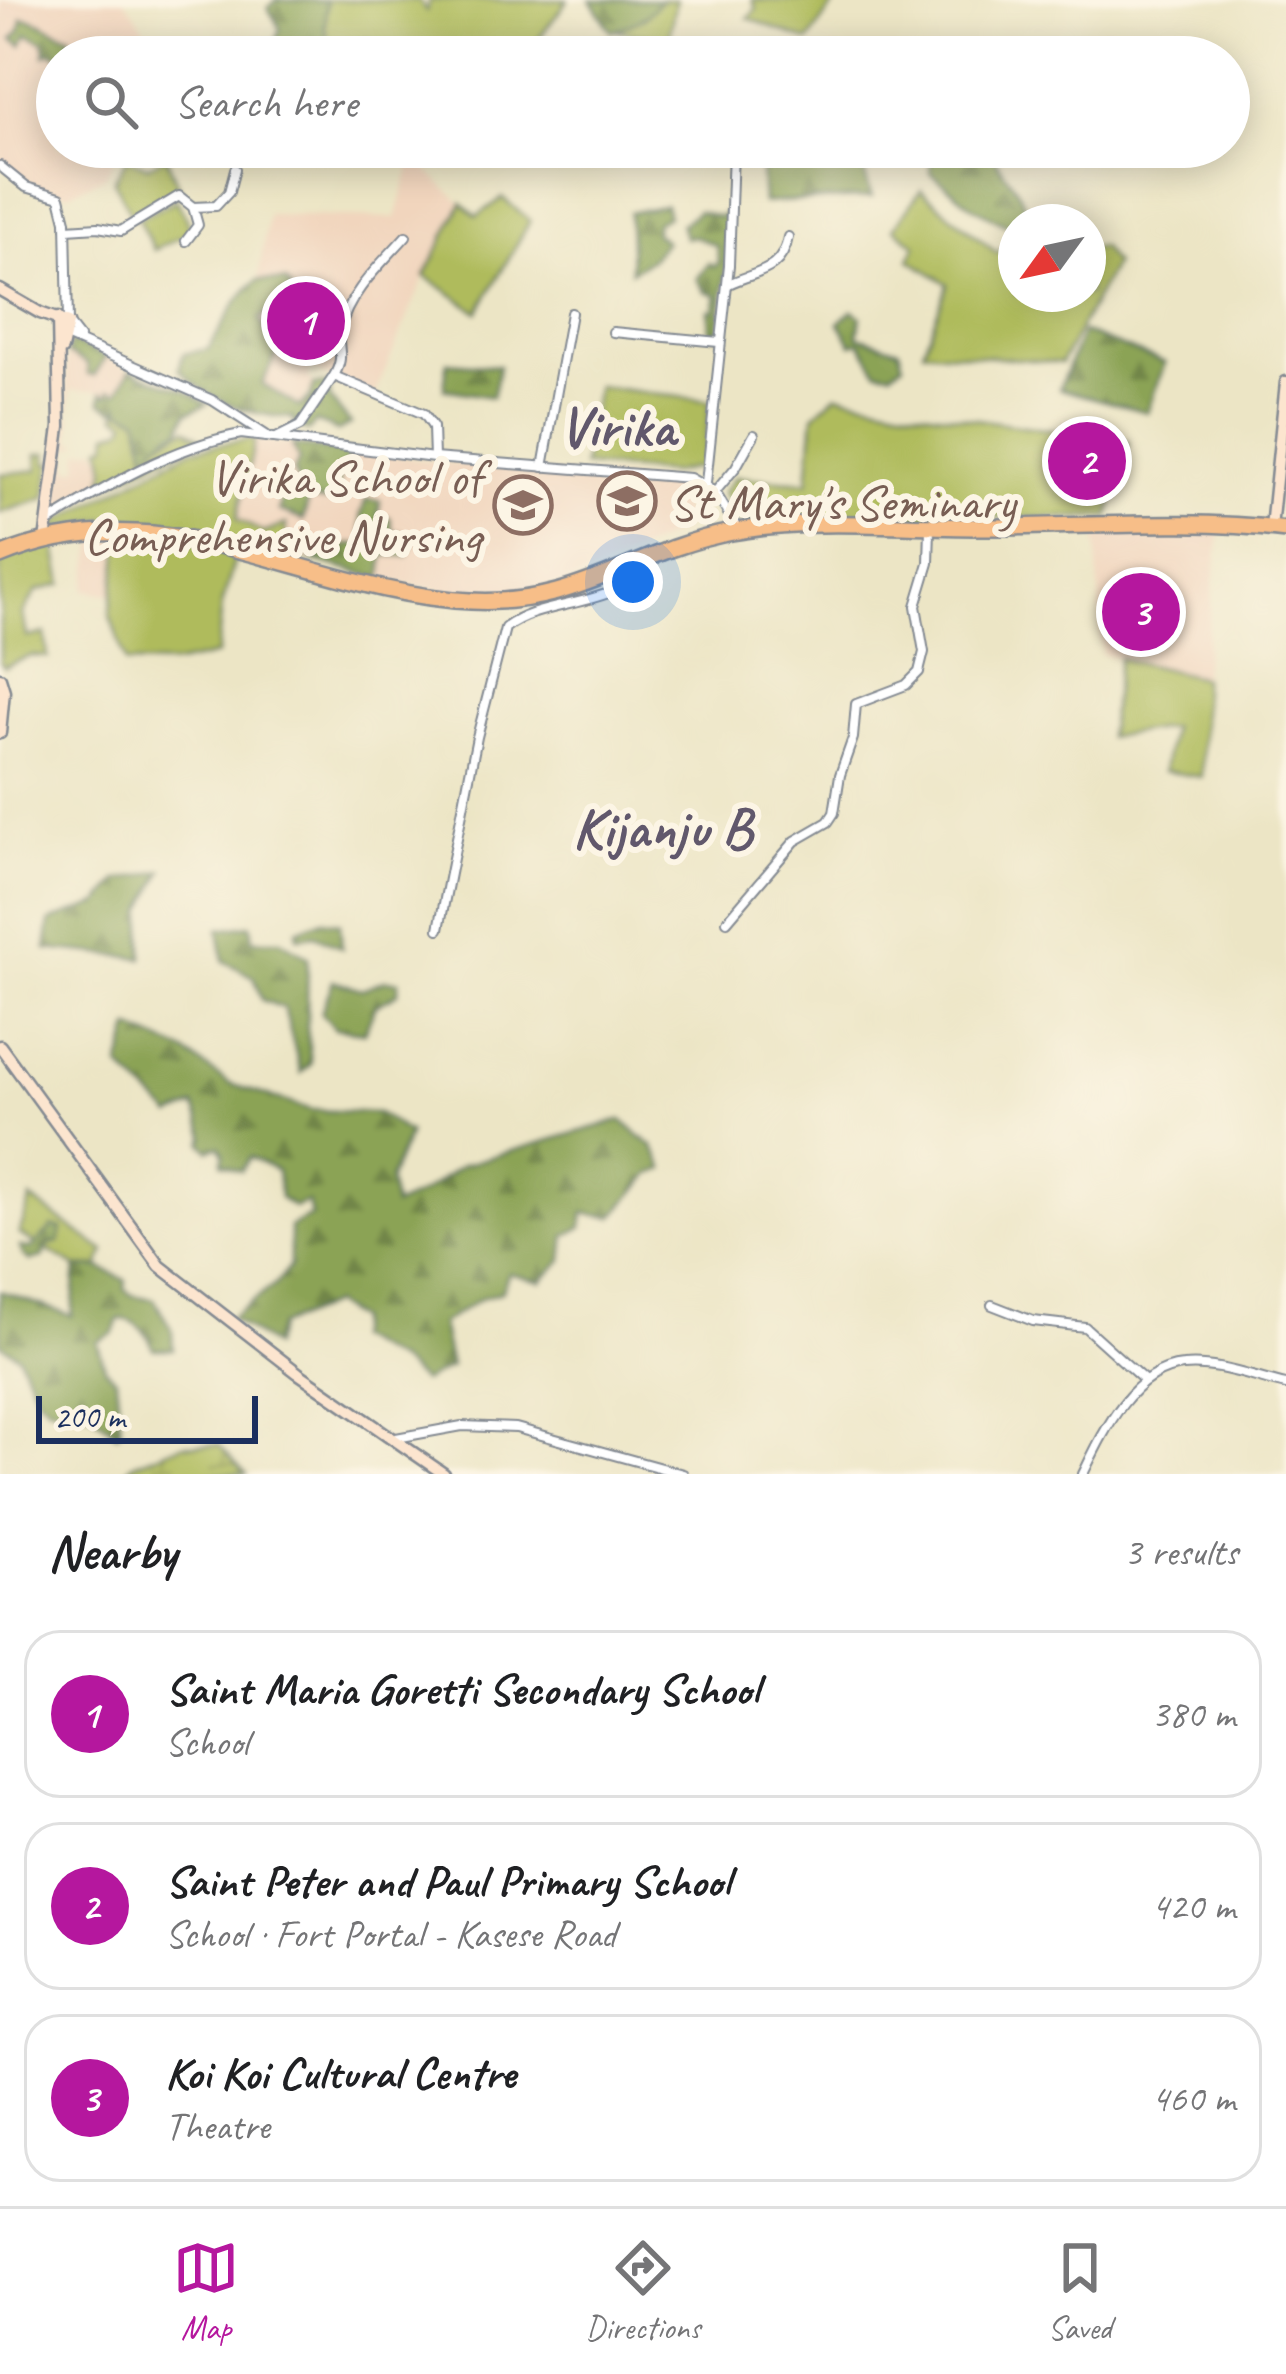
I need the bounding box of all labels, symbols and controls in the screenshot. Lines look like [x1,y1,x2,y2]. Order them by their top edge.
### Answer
search box [36,36,1250,168]
icon: search [78,69,144,135]
text: Search here [174,74,357,131]
north arrow [998,204,1106,312]
pin: 1 [267,276,345,366]
district label: Virika [559,391,680,463]
pin: 2 [1048,416,1126,506]
place label: Virika School of Comprehensive Nursing [84,445,493,568]
school or university icon: St Mary's Seminary [596,470,658,532]
place label: St Mary's Seminary [669,470,1019,534]
school or university icon: Virika School of Comprehensive Nursing [492,474,554,536]
your location [603,552,663,612]
pin: 3 [1102,567,1180,657]
district label: Kijanju B [572,792,756,864]
scale bar [36,1390,258,1443]
text: 200 m [54,1396,125,1438]
text: Nearby [48,1520,176,1584]
text: 3 results [1124,1528,1238,1577]
text: Saint Maria Goretti Secondary School [165,1661,759,1718]
text: 1 [81,1690,99,1739]
text: 380 m [1151,1690,1235,1739]
text: School [165,1718,249,1767]
text: Saint Peter and Paul Primary School [165,1853,730,1910]
text: 2 [81,1882,99,1931]
text: 420 m [1151,1882,1235,1931]
text: School · Fort Portal - Kasese Road [165,1910,616,1959]
text: Koi Koi Cultural Centre [165,2045,516,2102]
text: 3 [81,2074,99,2123]
text: 460 m [1151,2074,1235,2123]
text: Theatre [165,2102,270,2151]
tab: Map [173,2235,239,2349]
tab: Directions [586,2235,700,2349]
tab: Saved [1047,2235,1113,2349]

